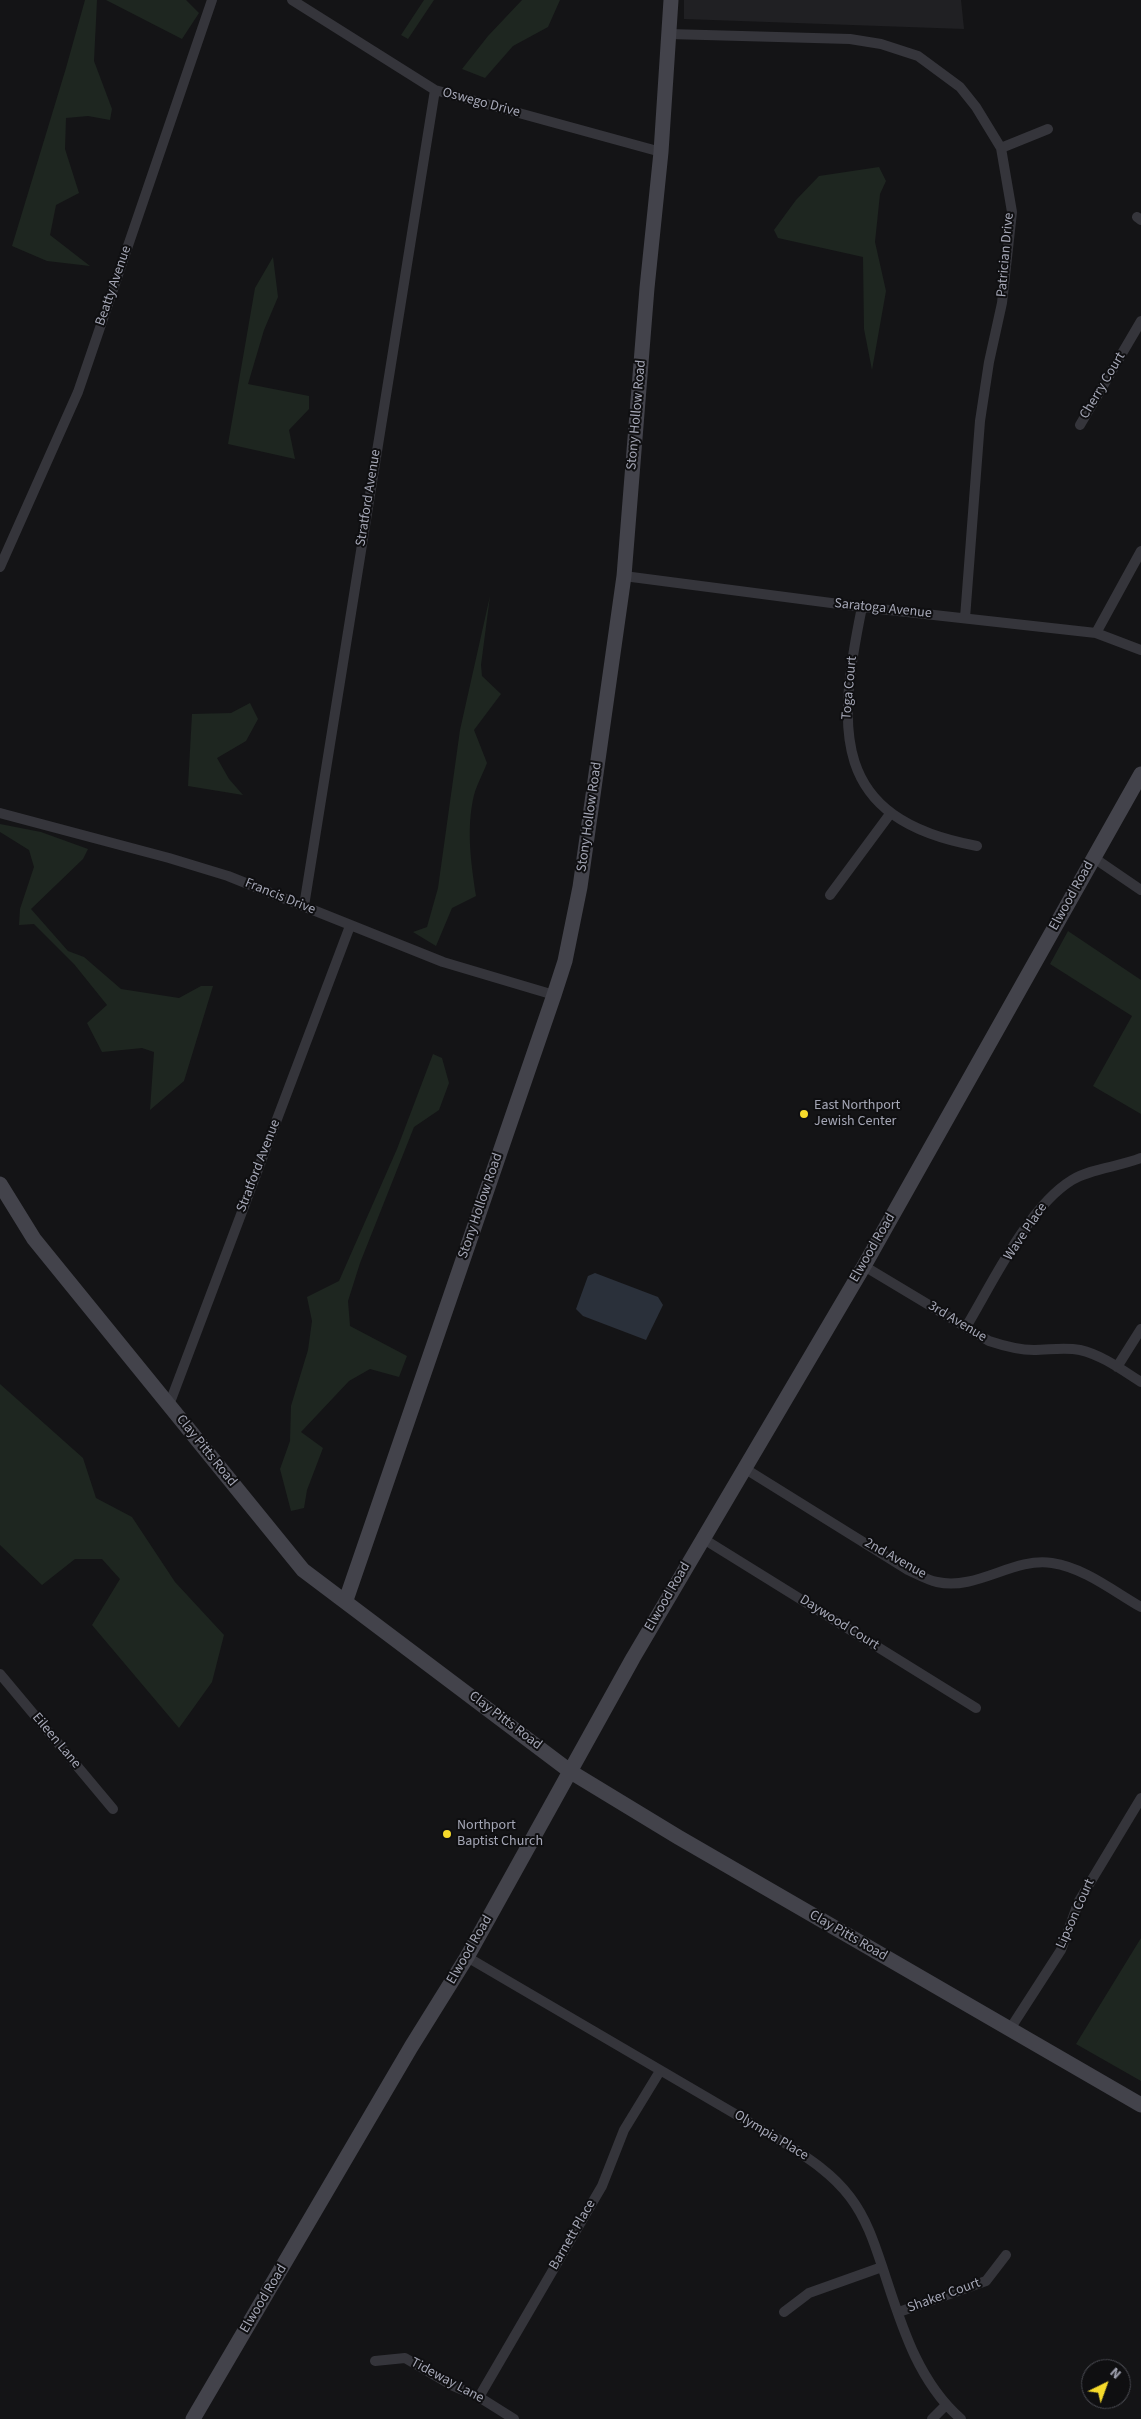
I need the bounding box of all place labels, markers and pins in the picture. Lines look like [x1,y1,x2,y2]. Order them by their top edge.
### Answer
place label: East Northport Jewish Center [814,1098,900,1130]
marker: East Northport Jewish Center [798,1108,810,1120]
place label: Northport Baptist Church [457,1818,543,1850]
marker: Northport Baptist Church [441,1828,453,1840]

